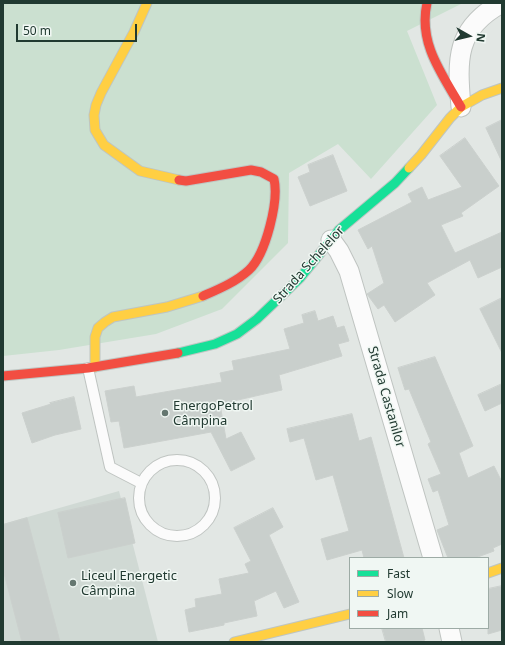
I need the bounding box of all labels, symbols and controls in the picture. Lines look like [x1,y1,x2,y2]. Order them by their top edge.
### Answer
scale bar [18,16,139,42]
north arrow [449,16,489,56]
text: 50 m [23,22,51,39]
text: N [473,32,489,43]
street label: Strada Schelelor [270,223,348,307]
street label: Strada Castanilor [364,345,408,449]
place label: EnergoPetrol Câmpina [173,398,253,429]
marker: EnergoPetrol Câmpina [160,408,170,418]
legend [349,557,489,629]
text: Fast [387,565,410,582]
place label: Liceul Energetic Câmpina [81,568,177,599]
marker: Liceul Energetic Câmpina [68,578,78,588]
text: Slow [387,585,413,602]
text: Jam [387,605,408,622]

